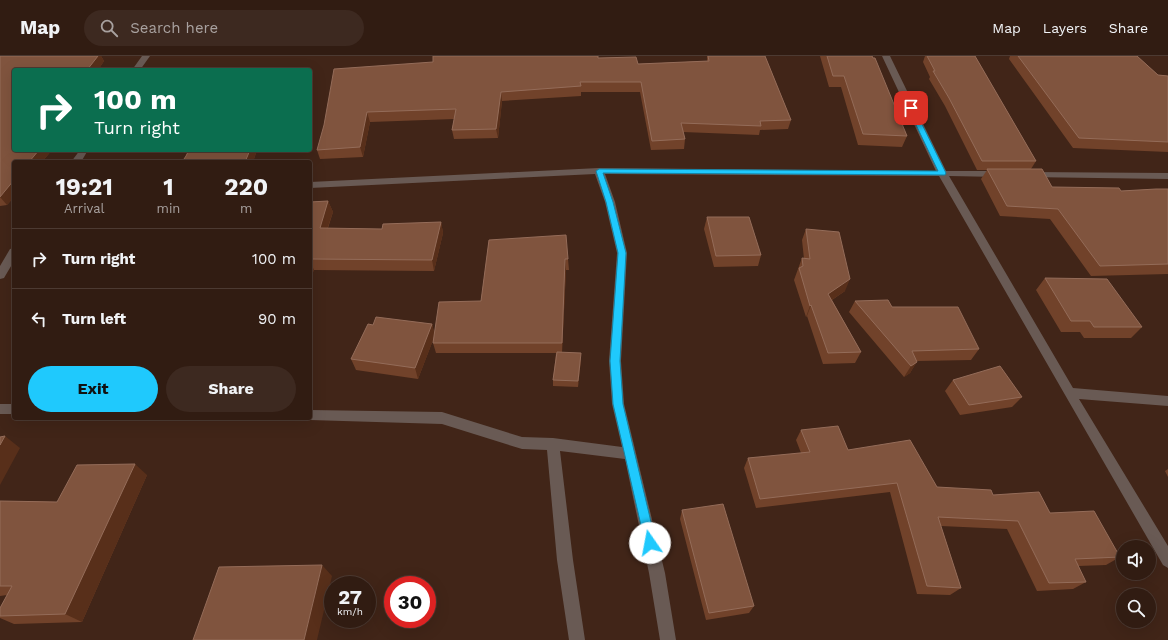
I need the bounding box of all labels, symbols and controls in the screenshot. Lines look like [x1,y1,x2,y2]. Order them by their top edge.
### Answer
search box [84,10,364,46]
text: Map [20,16,60,39]
icon: search [98,17,120,39]
text: Search here [130,19,218,37]
text: Map [992,20,1021,36]
text: Layers [1043,20,1087,36]
text: Share [1109,20,1148,36]
text: 100 m [94,83,177,116]
icon: right [28,84,80,136]
pin [894,91,928,125]
icon: arrive [900,97,922,119]
text: Turn right [94,117,180,138]
text: 19:21 [56,173,113,201]
text: 1 [163,173,174,201]
text: 220 [224,173,268,201]
text: Arrival [64,201,105,216]
text: min [157,201,180,216]
text: m [240,201,252,216]
icon: right [28,248,50,270]
text: Turn right [62,250,135,268]
text: 100 m [252,250,296,268]
icon: left [28,308,50,330]
text: Turn left [62,310,126,328]
text: 90 m [258,310,296,328]
button: Exit [28,366,158,412]
button: Share [166,366,296,412]
position arrow [629,522,671,564]
map controls [1116,540,1156,628]
button: sound [1116,540,1156,580]
speed limit sign: 30 [384,576,436,628]
text: 27 [338,585,362,609]
button: search [1116,588,1156,628]
text: km/h [337,606,363,617]

